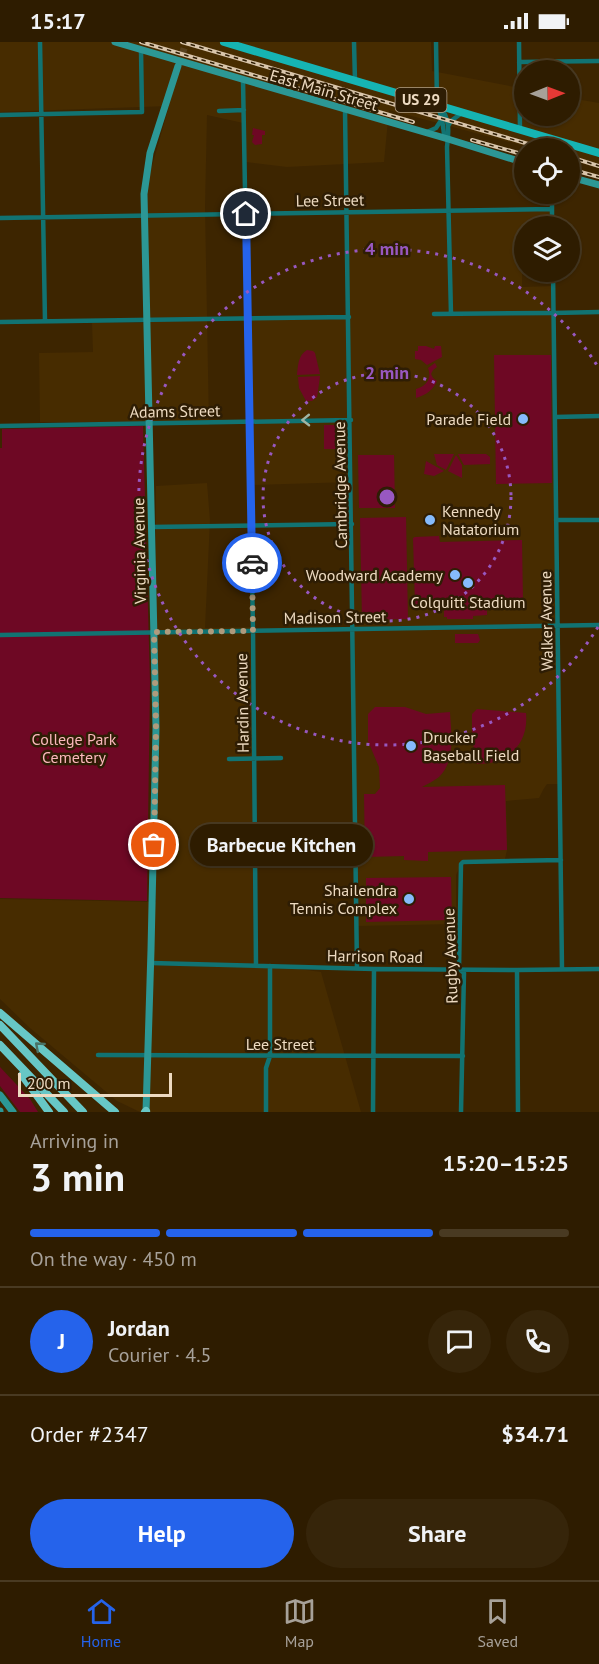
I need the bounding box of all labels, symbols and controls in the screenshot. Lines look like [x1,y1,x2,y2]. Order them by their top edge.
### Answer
text: 15:17 [30,7,86,35]
north arrow [514,60,580,126]
map controls [514,60,580,282]
street label: East Main Street [268,65,381,115]
road number: US 29 [396,88,446,112]
button: locate [514,138,580,204]
pin [220,188,271,239]
street label: Lee Street [296,189,365,211]
icon: home [229,197,262,230]
button: layers [514,216,580,282]
text: 4 min [365,237,409,260]
text: 2 min [365,361,409,384]
street label: Adams Street [129,400,221,422]
place label: Parade Field [426,409,511,429]
marker: Parade Field [516,412,530,426]
one-way arrow [302,414,311,427]
street label: Cambridge Avenue [329,421,351,549]
centre of rings [377,487,397,507]
street label: Virginia Avenue [128,498,150,605]
place label: Kennedy Natatorium [442,501,519,539]
marker: Kennedy Natatorium [423,513,437,527]
courier [222,533,282,593]
icon: car [236,547,269,580]
place label: Woodward Academy [306,565,444,585]
marker: Woodward Academy [448,568,462,582]
street label: Walker Avenue [535,571,557,671]
marker: Colquitt Stadium [461,576,475,590]
place label: Colquitt Stadium [411,592,525,612]
street label: Madison Street [283,606,387,628]
street label: Hardin Avenue [231,653,253,753]
place label: Drucker Baseball Field [423,727,519,765]
park label: College Park Cemetery [32,729,117,767]
marker: Drucker Baseball Field [404,739,418,753]
pin [128,819,179,870]
callout: Barbecue Kitchen [190,824,373,866]
icon: bag [137,828,170,861]
text: Barbecue Kitchen [207,832,356,858]
place label: Shailendra Tennis Complex [290,880,397,918]
marker: Shailendra Tennis Complex [402,892,416,906]
street label: Rugby Avenue [438,908,462,1004]
street label: Harrison Road [327,945,423,967]
street label: Lee Street [246,1034,315,1054]
one-way arrow [35,1042,46,1053]
scale bar [18,1070,172,1098]
text: 200 m [27,1073,70,1093]
text: Arriving in [30,1128,119,1154]
text: 15:20–15:25 [443,1149,569,1177]
text: 3 min [30,1151,125,1202]
text: On the way · 450 m [30,1246,197,1272]
button: chat [428,1310,491,1373]
button: phone [506,1310,569,1373]
text: Jordan [108,1314,170,1342]
text: J [58,1327,65,1355]
text: Courier · 4.5 [108,1342,211,1368]
text: Order #2347 [30,1420,149,1448]
text: $34.71 [501,1420,569,1448]
button: Help [30,1499,294,1568]
button: Share [306,1499,569,1568]
tab: Home [81,1595,121,1651]
tab: Map [283,1595,316,1651]
tab: Saved [477,1595,518,1651]

